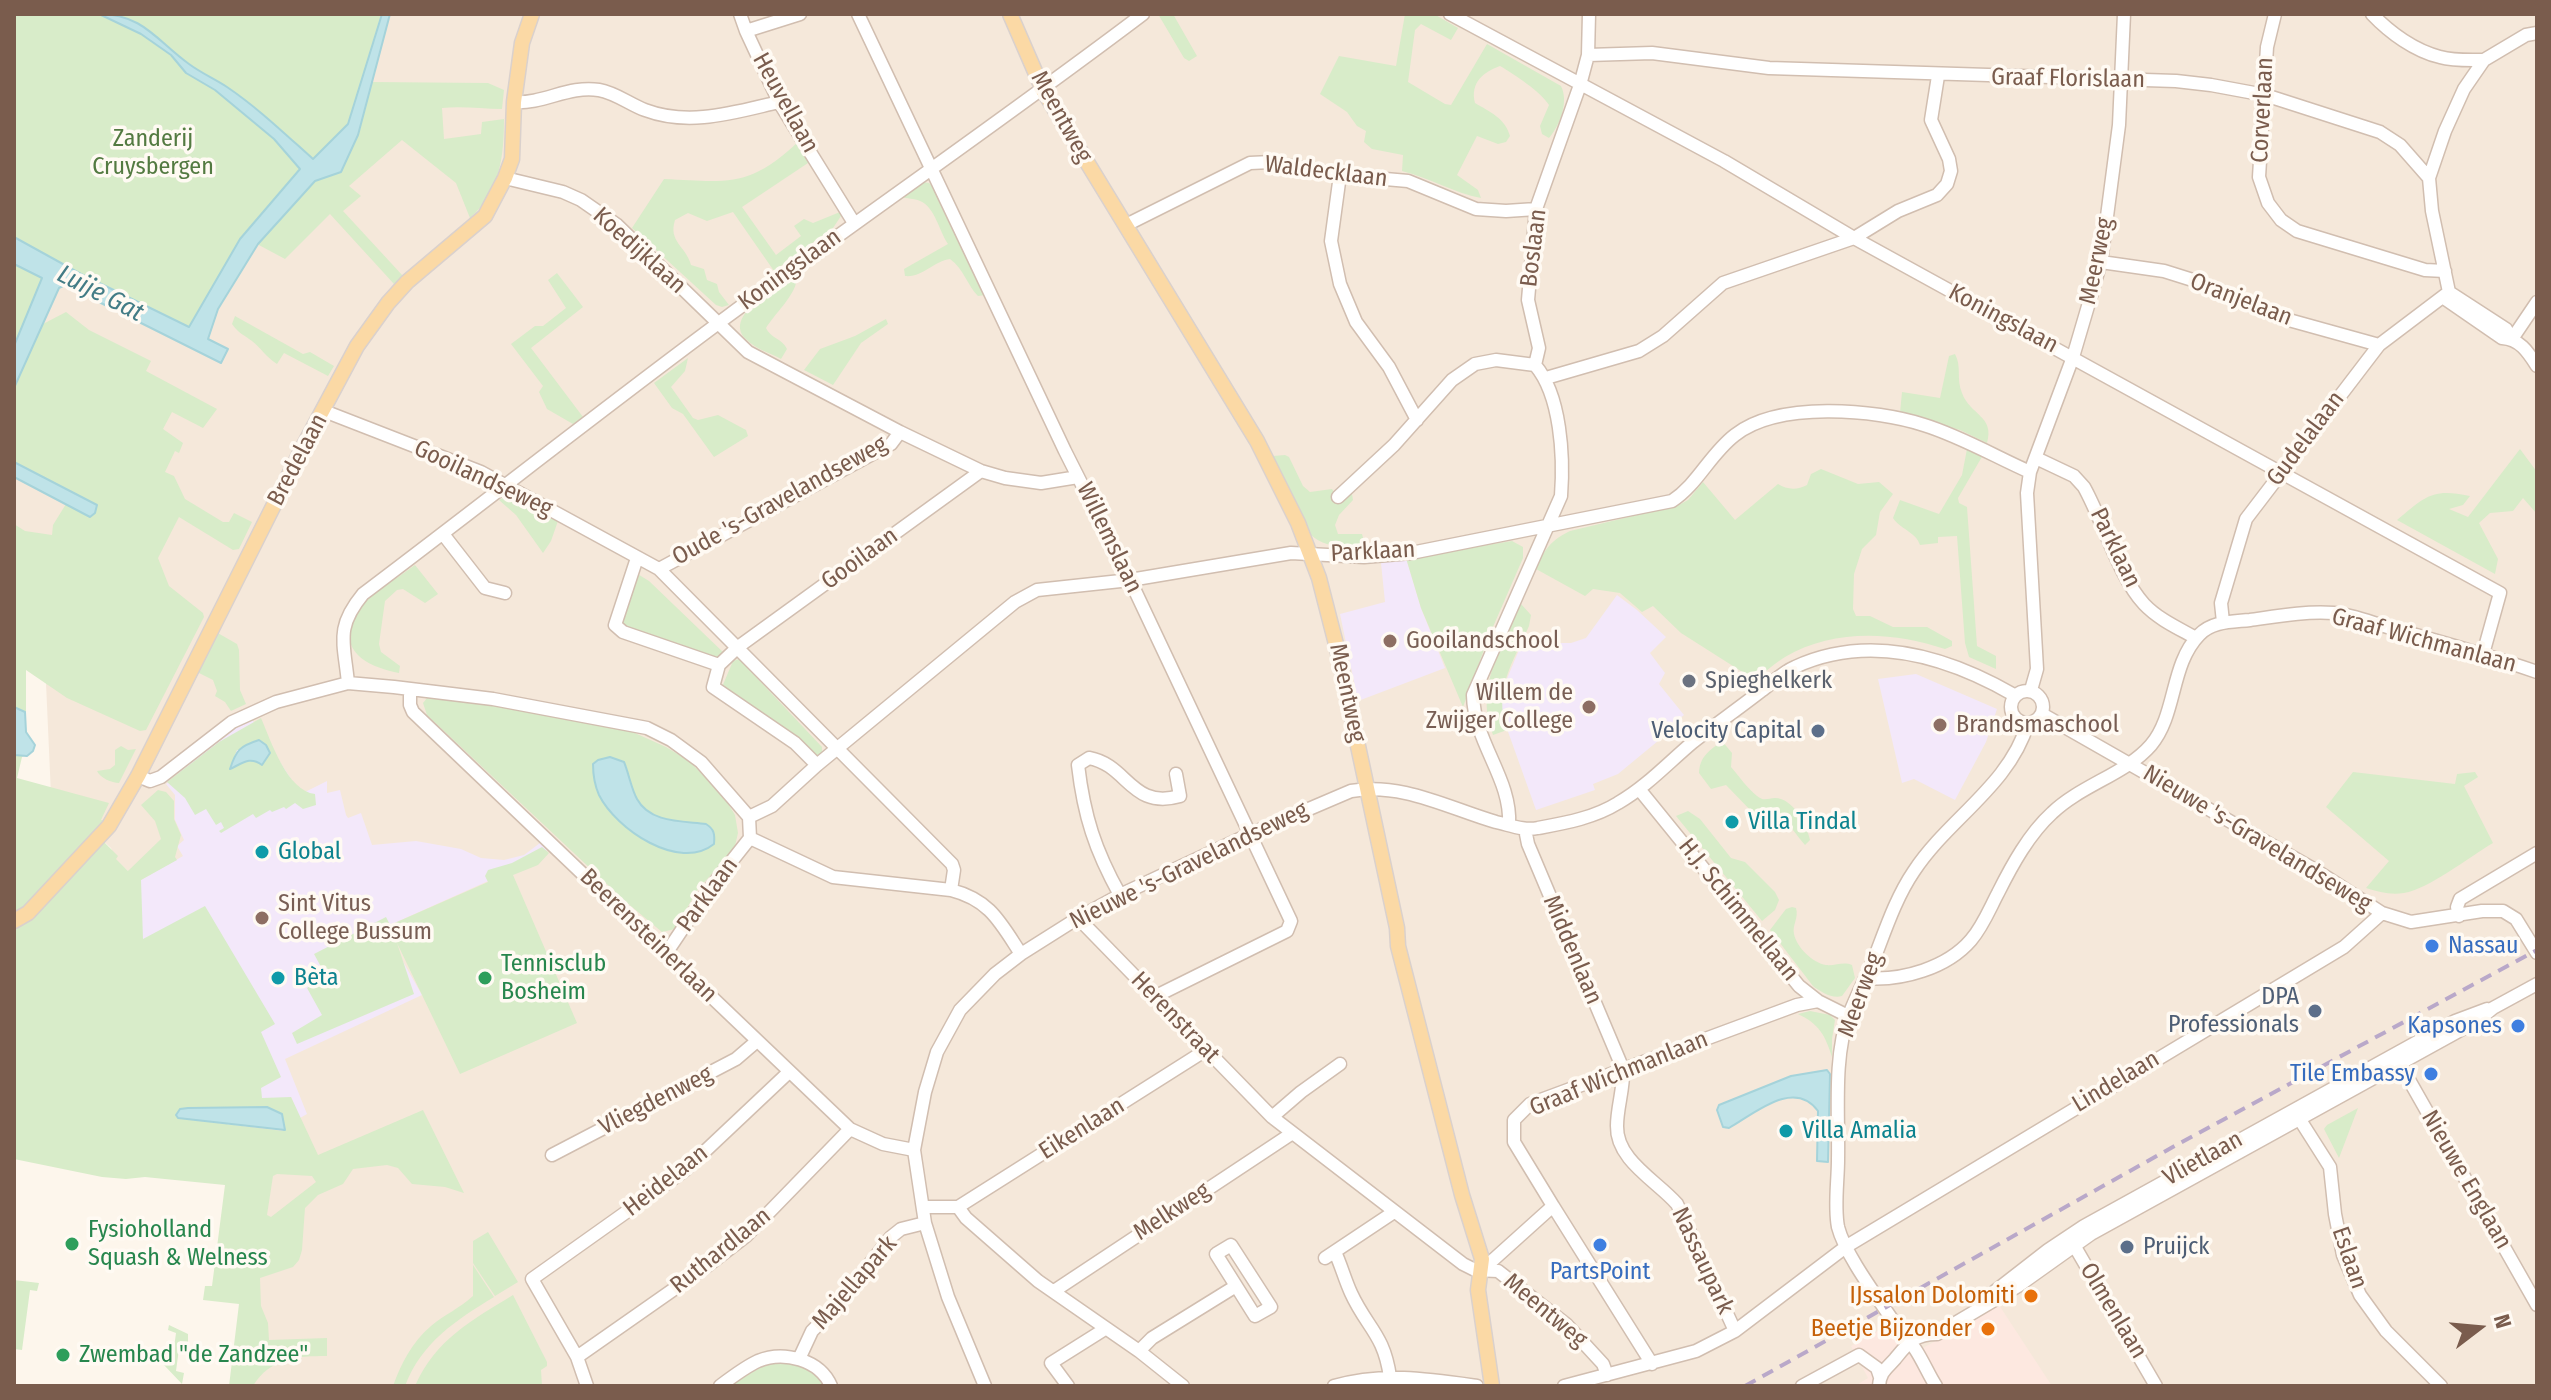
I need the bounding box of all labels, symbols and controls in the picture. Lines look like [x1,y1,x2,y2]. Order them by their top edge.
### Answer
street label: Heuvellaan [746,48,824,158]
street label: Corverlaan [2246,56,2280,164]
street label: Graaf Florislaan [1991,63,2145,95]
street label: Meentweg [1024,66,1098,168]
park label: Zanderij Cruysbergen [92,125,214,181]
street label: Waldecklaan [1263,150,1389,194]
street label: Koedijklaan [587,202,691,300]
street label: Boslaan [1515,207,1553,289]
street label: Meerweg [2074,215,2120,307]
street label: Koningslaan [733,223,847,317]
water label: Luije Gat [52,259,148,329]
street label: Oranjelaan [2186,267,2296,333]
street label: Koningslaan [1943,278,2063,360]
street label: Gudelalaan [2261,386,2351,492]
street label: Bredelaan [262,409,334,511]
street label: Oude 's-Gravelandseweg [668,430,892,572]
street label: Gooilandseweg [409,434,557,524]
street label: Willemslaan [1070,478,1148,598]
street label: Parklaan [2083,504,2147,592]
street label: Gooilaan [816,522,904,596]
street label: Parklaan [1330,535,1416,569]
street label: Graaf Wichmanlaan [2329,603,2519,679]
place label: Gooilandschool [1406,627,1559,655]
marker: Gooilandschool [1381,632,1399,650]
street label: Meentweg [1323,641,1371,745]
place label: Spieghelkerk [1705,667,1832,695]
marker: Spieghelkerk [1680,672,1698,690]
place label: Willem de Zwijger College [1426,679,1573,735]
marker: Willem de Zwijger College [1580,698,1598,716]
place label: Brandsmaschool [1956,711,2119,739]
marker: Brandsmaschool [1931,716,1949,734]
place label: Velocity Capital [1651,717,1802,745]
marker: Velocity Capital [1809,722,1827,740]
street label: Nieuwe 's-Gravelandseweg [2138,759,2376,919]
street label: Nieuwe 's-Gravelandseweg [1065,796,1313,936]
place label: Villa Tindal [1748,808,1857,836]
marker: Villa Tindal [1723,813,1741,831]
street label: H.J. Schimmellaan [1672,833,1804,987]
place label: Global [278,838,341,866]
marker: Global [253,843,271,861]
street label: Parklaan [671,852,745,938]
street label: Beerensteinerlaan [573,863,723,1009]
place label: Sint Vitus College Bussum [278,890,432,946]
street label: Middenlaan [1536,891,1608,1009]
marker: Sint Vitus College Bussum [253,909,271,927]
place label: Nassau [2448,932,2519,960]
marker: Nassau [2423,937,2441,955]
street label: Meerweg [1832,949,1890,1041]
place label: Tennisclub Bosheim [501,950,606,1006]
place label: Bèta [294,964,338,992]
street label: Herenstraat [1124,966,1226,1070]
marker: Bèta [269,969,287,987]
marker: Tennisclub Bosheim [476,969,494,987]
place label: DPA Professionals [2168,983,2299,1039]
marker: DPA Professionals [2306,1002,2324,1020]
place label: Kapsones [2407,1012,2502,1040]
marker: Kapsones [2509,1017,2527,1035]
street label: Graaf Wichmanlaan [1526,1025,1712,1123]
street label: Lindelaan [2067,1045,2165,1119]
street label: Vliegdenweg [594,1060,718,1142]
place label: Tile Embassy [2290,1060,2415,1088]
marker: Tile Embassy [2422,1065,2440,1083]
street label: Eikenlaan [1034,1092,1130,1166]
street label: Nieuwe Englaan [2415,1105,2517,1255]
place label: Villa Amalia [1802,1117,1917,1145]
marker: Villa Amalia [1777,1122,1795,1140]
street label: Vlietlaan [2158,1125,2248,1193]
street label: Heidelaan [618,1139,714,1223]
street label: Melkweg [1128,1177,1216,1247]
street label: Ruthardlaan [665,1202,777,1300]
street label: Nassaupark [1665,1203,1739,1319]
place label: Fysioholland Squash & Welness [88,1216,268,1272]
street label: Eslaan [2325,1223,2373,1293]
street label: Majellapark [807,1230,903,1336]
place label: Pruijck [2143,1233,2210,1261]
marker: Fysioholland Squash & Welness [63,1235,81,1253]
marker: PartsPoint [1591,1236,1609,1254]
marker: Pruijck [2118,1238,2136,1256]
place label: PartsPoint [1550,1258,1650,1286]
street label: Olmenlaan [2073,1258,2153,1364]
street label: Meentweg [1497,1268,1593,1354]
place label: IJssalon Dolomiti [1850,1282,2015,1310]
marker: IJssalon Dolomiti [2022,1287,2040,1305]
north arrow [2439,1288,2519,1368]
text: N [2488,1311,2517,1331]
place label: Beetje Bijzonder [1811,1315,1972,1343]
marker: Beetje Bijzonder [1979,1320,1997,1338]
place label: Zwembad "de Zandzee" [79,1341,308,1369]
marker: Zwembad "de Zandzee" [54,1346,72,1364]

